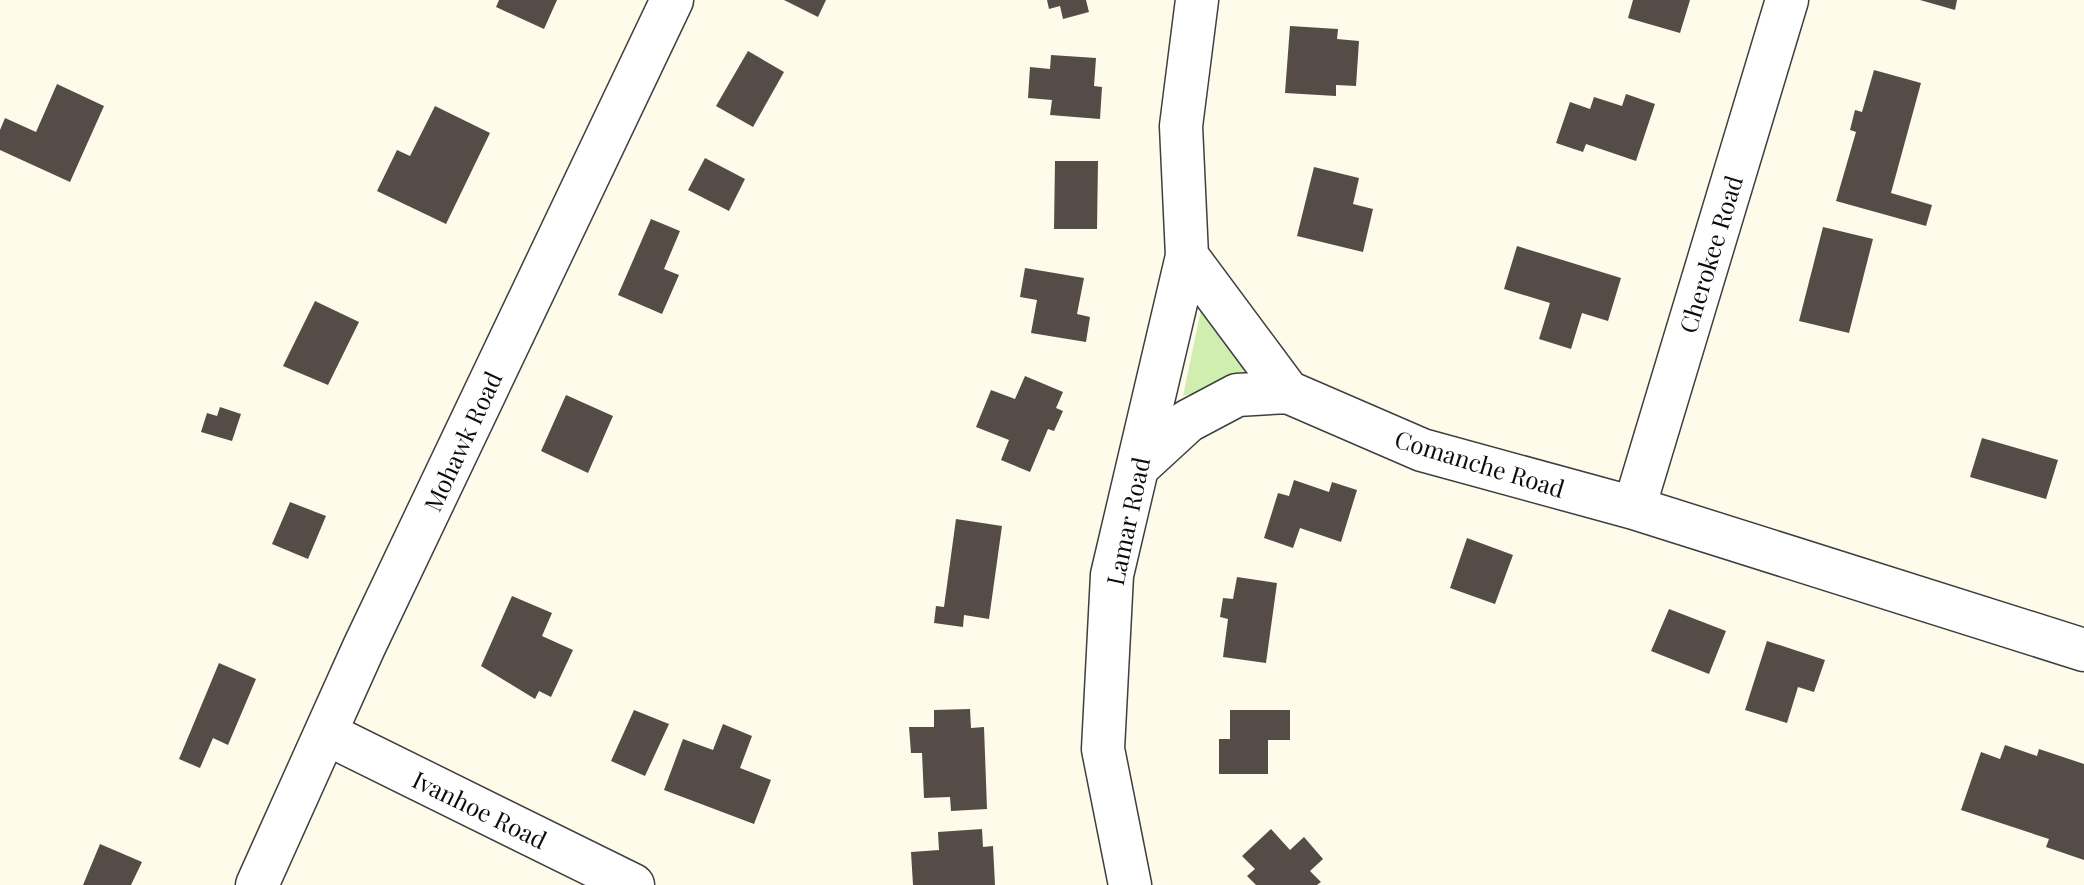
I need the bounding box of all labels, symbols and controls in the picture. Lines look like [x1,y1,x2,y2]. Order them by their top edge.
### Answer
street label: Cherokee Road [1671,171,1749,337]
street label: Mohawk Road [416,366,508,516]
street label: Comanche Road [1391,422,1569,504]
street label: Lamar Road [1098,454,1156,588]
street label: Ivanhoe Road [408,763,553,855]

